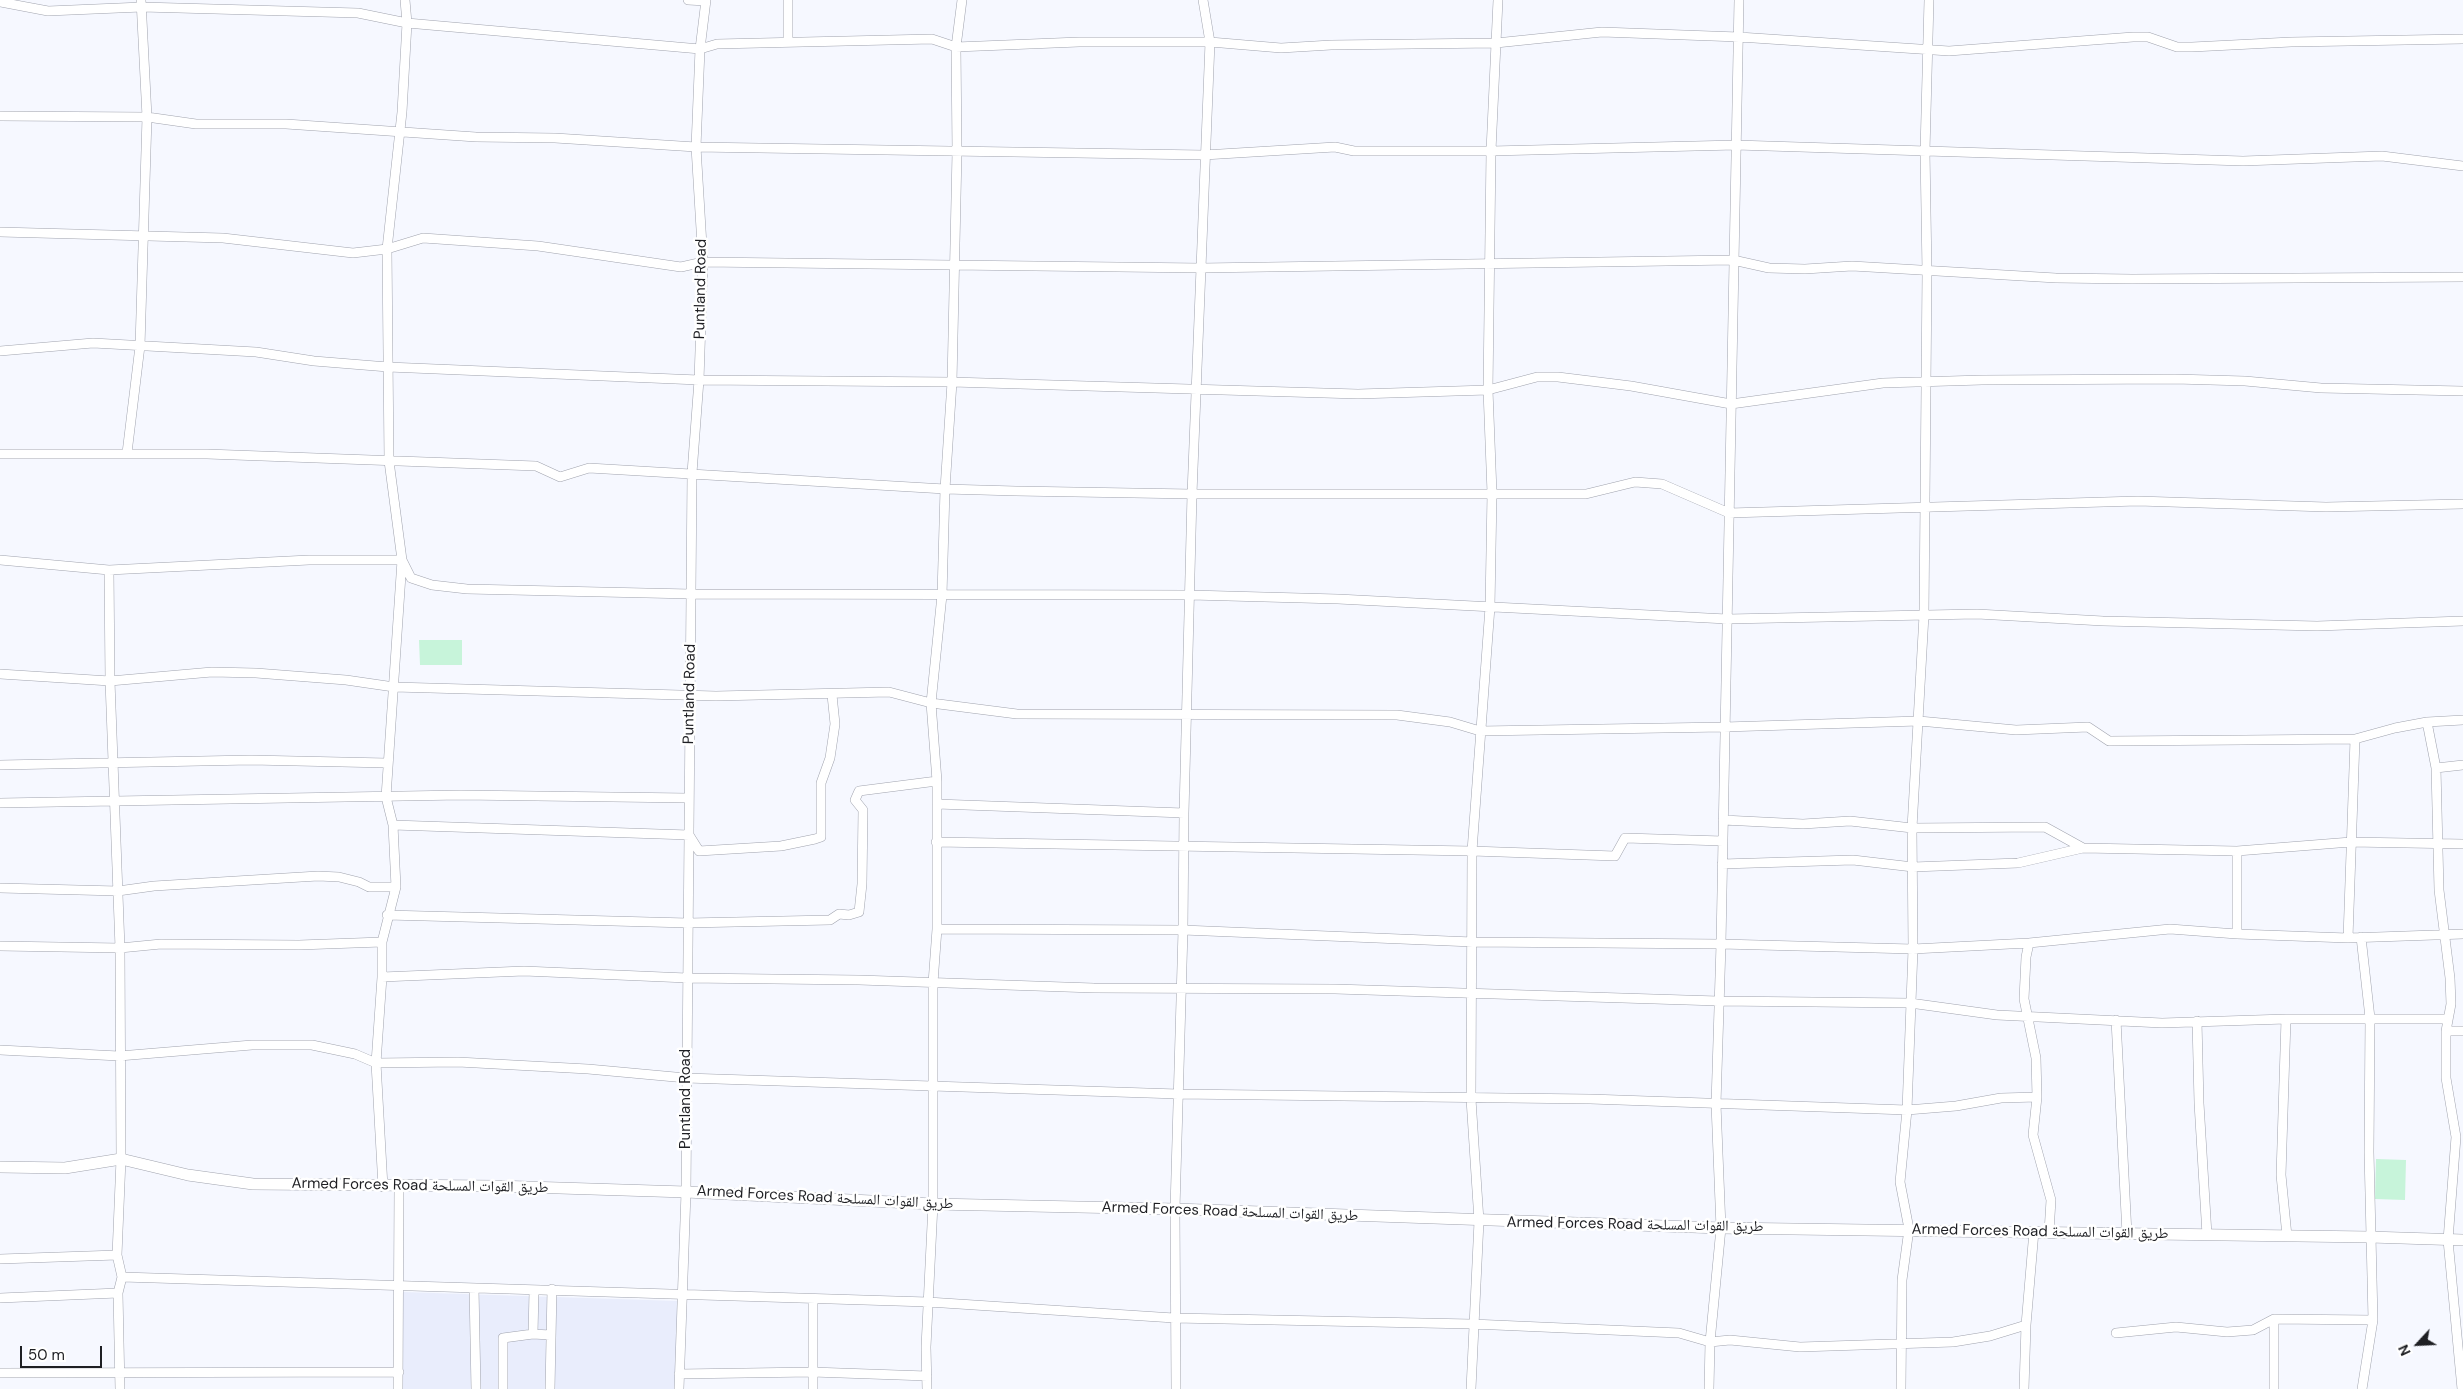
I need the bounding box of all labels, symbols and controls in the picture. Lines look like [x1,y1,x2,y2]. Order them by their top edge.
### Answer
street label: Puntland Road [691,239,711,339]
street label: Puntland Road [680,644,700,744]
street label: Puntland Road [677,1049,695,1149]
street label: Armed Forces Road طريق القوات المسلحة [291,1175,549,1197]
street label: Armed Forces Road طريق القوات المسلحة [696,1182,954,1214]
street label: Armed Forces Road طريق القوات المسلحة [1101,1199,1359,1225]
street label: Armed Forces Road طريق القوات المسلحة [1506,1214,1764,1236]
street label: Armed Forces Road طريق القوات المسلحة [1911,1221,2169,1243]
north arrow [2393,1319,2443,1369]
scale bar [22,1336,105,1368]
text: N [2394,1342,2415,1359]
text: 50 m [28,1345,65,1365]

